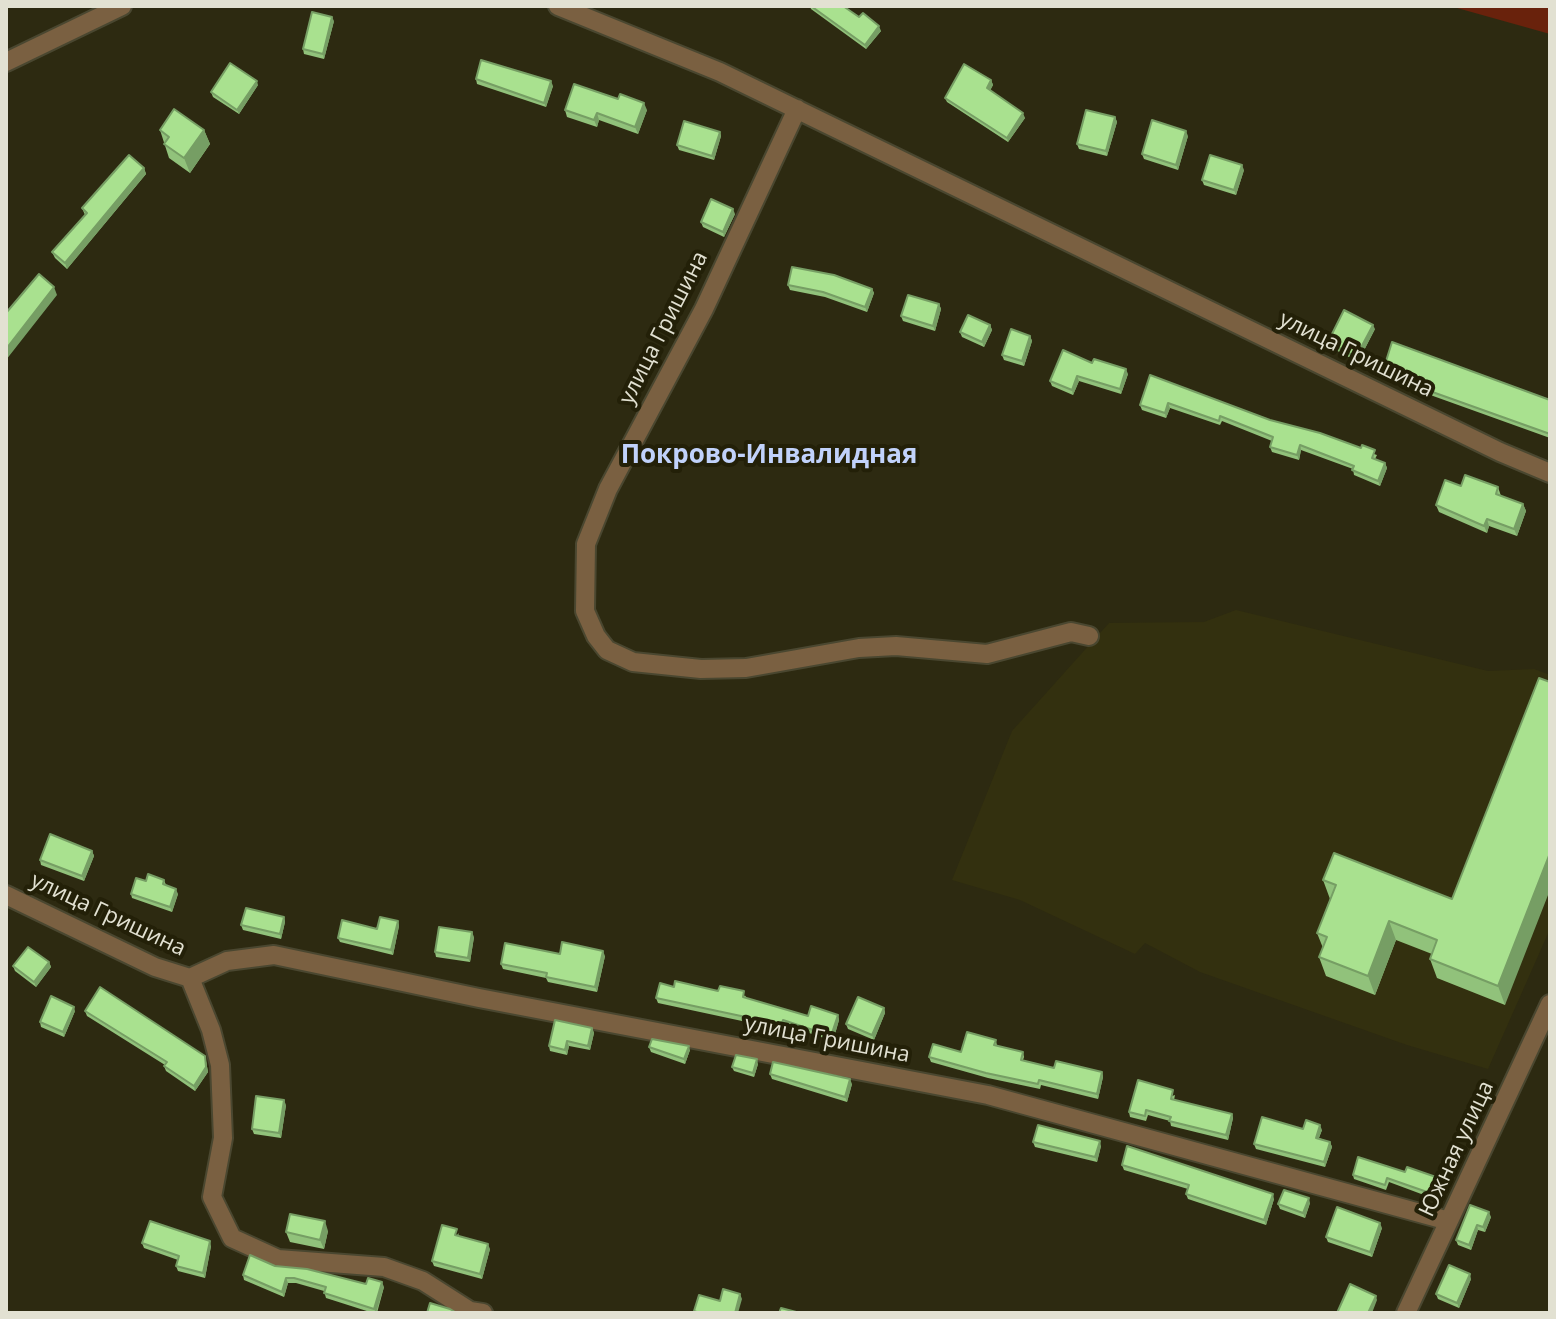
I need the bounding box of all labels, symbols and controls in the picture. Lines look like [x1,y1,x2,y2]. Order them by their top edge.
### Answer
street label: улица Гришина [614,247,714,409]
street label: улица Гришина [1275,306,1437,404]
district label: Покрово-Инвалидная [621,440,917,472]
street label: улица Гришина [26,868,190,962]
street label: улица Гришина [742,1011,912,1069]
street label: Южная улица [1414,1077,1500,1221]

